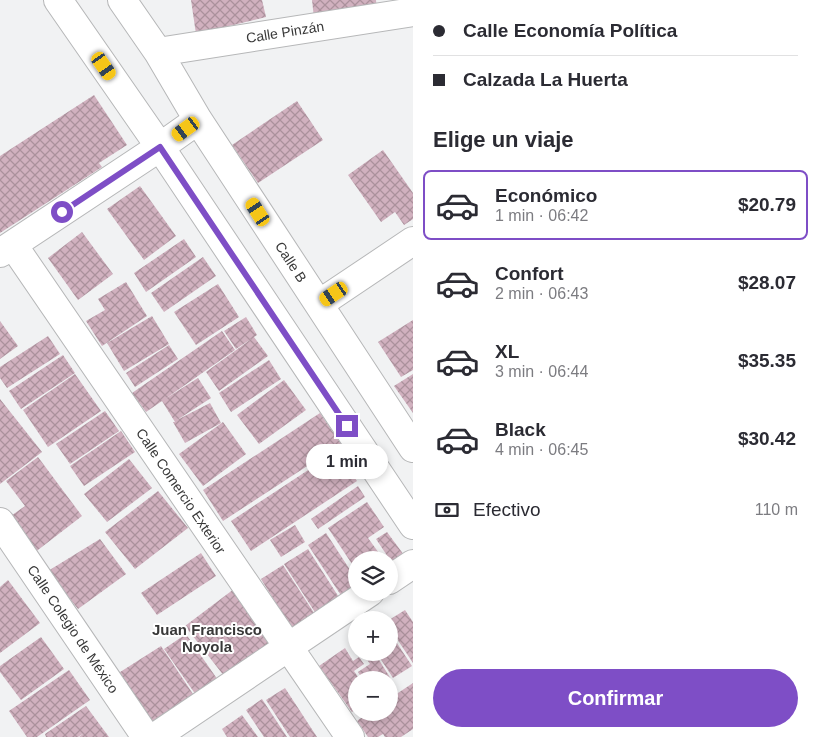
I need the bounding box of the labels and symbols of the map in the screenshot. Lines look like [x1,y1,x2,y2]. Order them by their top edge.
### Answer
street label: Calle Pinzán [245,18,325,46]
car [89,49,118,83]
car [169,114,202,144]
car [243,195,272,229]
route start [51,201,73,223]
street label: Calle B [272,239,310,285]
car [317,279,350,309]
route end [336,415,358,437]
street label: Calle Comercio Exterior [133,425,229,557]
callout: 1 min [306,444,388,478]
street label: Calle Colegio de México [24,562,122,696]
district label: Juan Francisco Noyola [152,621,262,655]

